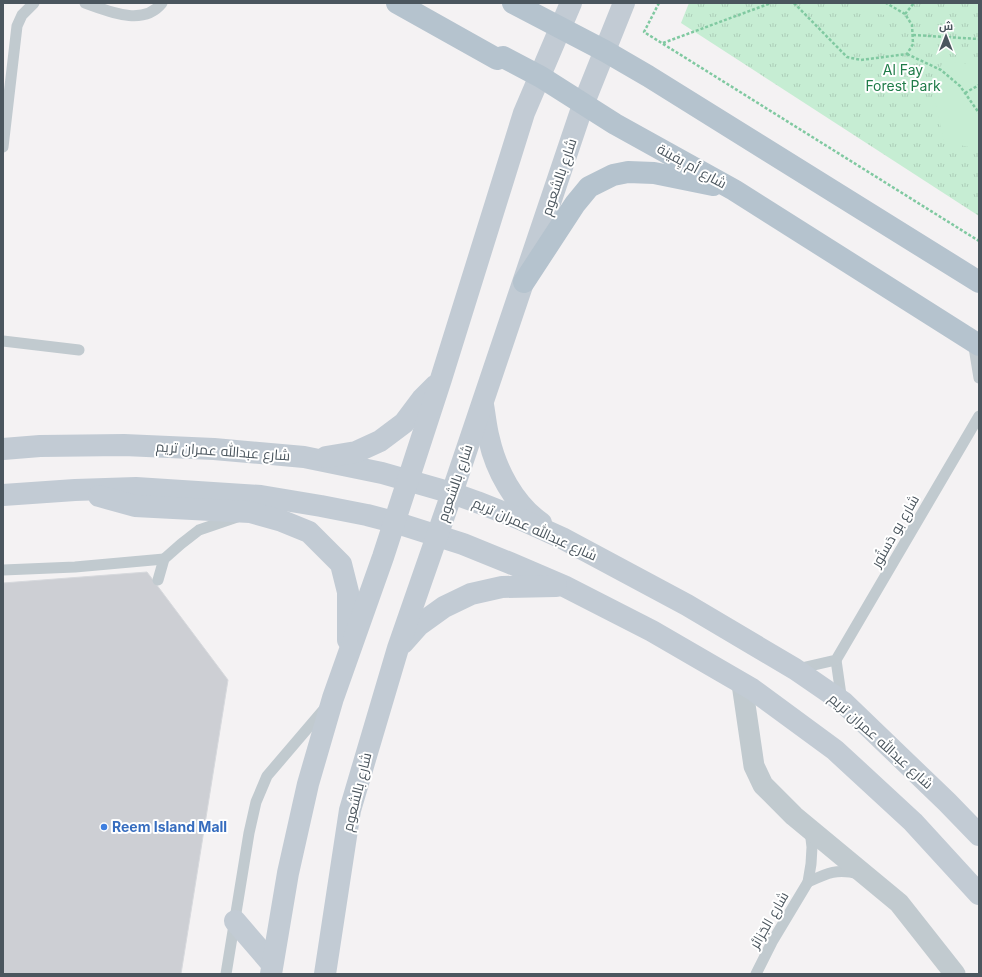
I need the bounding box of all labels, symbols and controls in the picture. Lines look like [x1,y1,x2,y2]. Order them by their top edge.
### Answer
north arrow [926,16,966,56]
text: ش [939,19,953,33]
park label: Al Fay Forest Park [865,61,941,94]
street label: شارع بالشعوم [537,136,582,218]
street label: شارع أم يِفينة [654,140,730,193]
street label: شارع عبدالله عمران تريم [155,437,291,466]
street label: شارع بالشعوم [433,442,478,524]
street label: شارع بو دَستُور [866,491,923,571]
street label: شارع عبدالله عمران تريم [470,493,600,565]
street label: شارع عبدالله عمران تريم [824,689,937,793]
street label: شارع بالشعوم [339,751,376,834]
place label: Reem Island Mall [112,818,227,835]
marker: Reem Island Mall [99,822,109,832]
street label: شارع الجَزائر [745,888,793,953]

